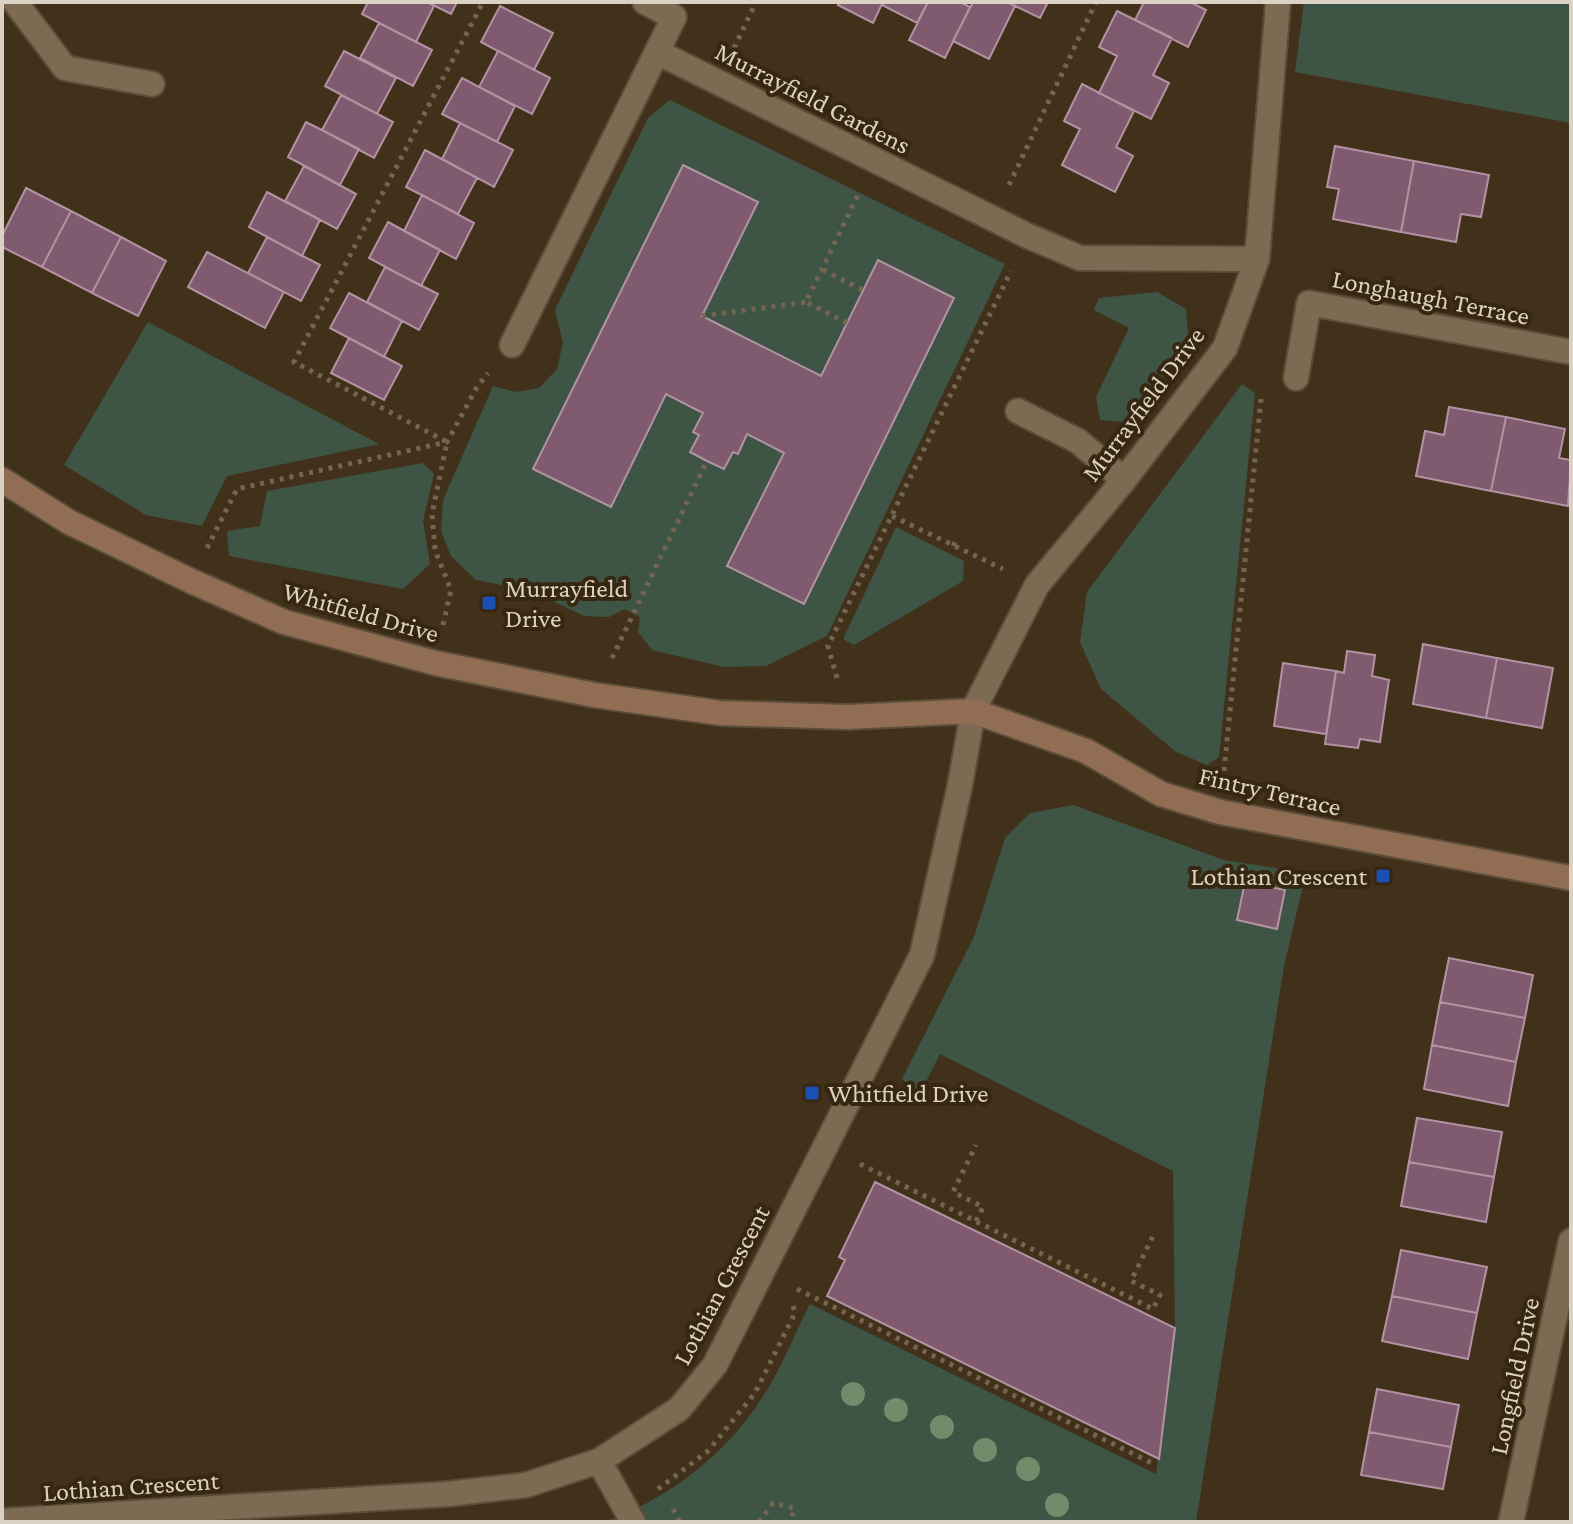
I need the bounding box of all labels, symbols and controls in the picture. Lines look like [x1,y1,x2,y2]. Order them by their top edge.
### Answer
street label: Murrayfield Gardens [711,37,915,160]
street label: Longhaugh Terrace [1330,264,1532,331]
street label: Murrayfield Drive [1076,322,1211,487]
place label: Murrayfield Drive [505,574,629,633]
street label: Whitfield Drive [280,576,442,649]
marker: Murrayfield Drive [480,594,498,612]
street label: Fintry Terrace [1196,761,1344,822]
place label: Lothian Crescent [1191,862,1367,891]
marker: Lothian Crescent [1374,867,1392,885]
place label: Whitfield Drive [828,1079,989,1108]
marker: Whitfield Drive [803,1084,821,1102]
street label: Lothian Crescent [667,1200,776,1370]
street label: Longfield Drive [1484,1295,1545,1457]
street label: Lothian Crescent [42,1466,220,1507]

